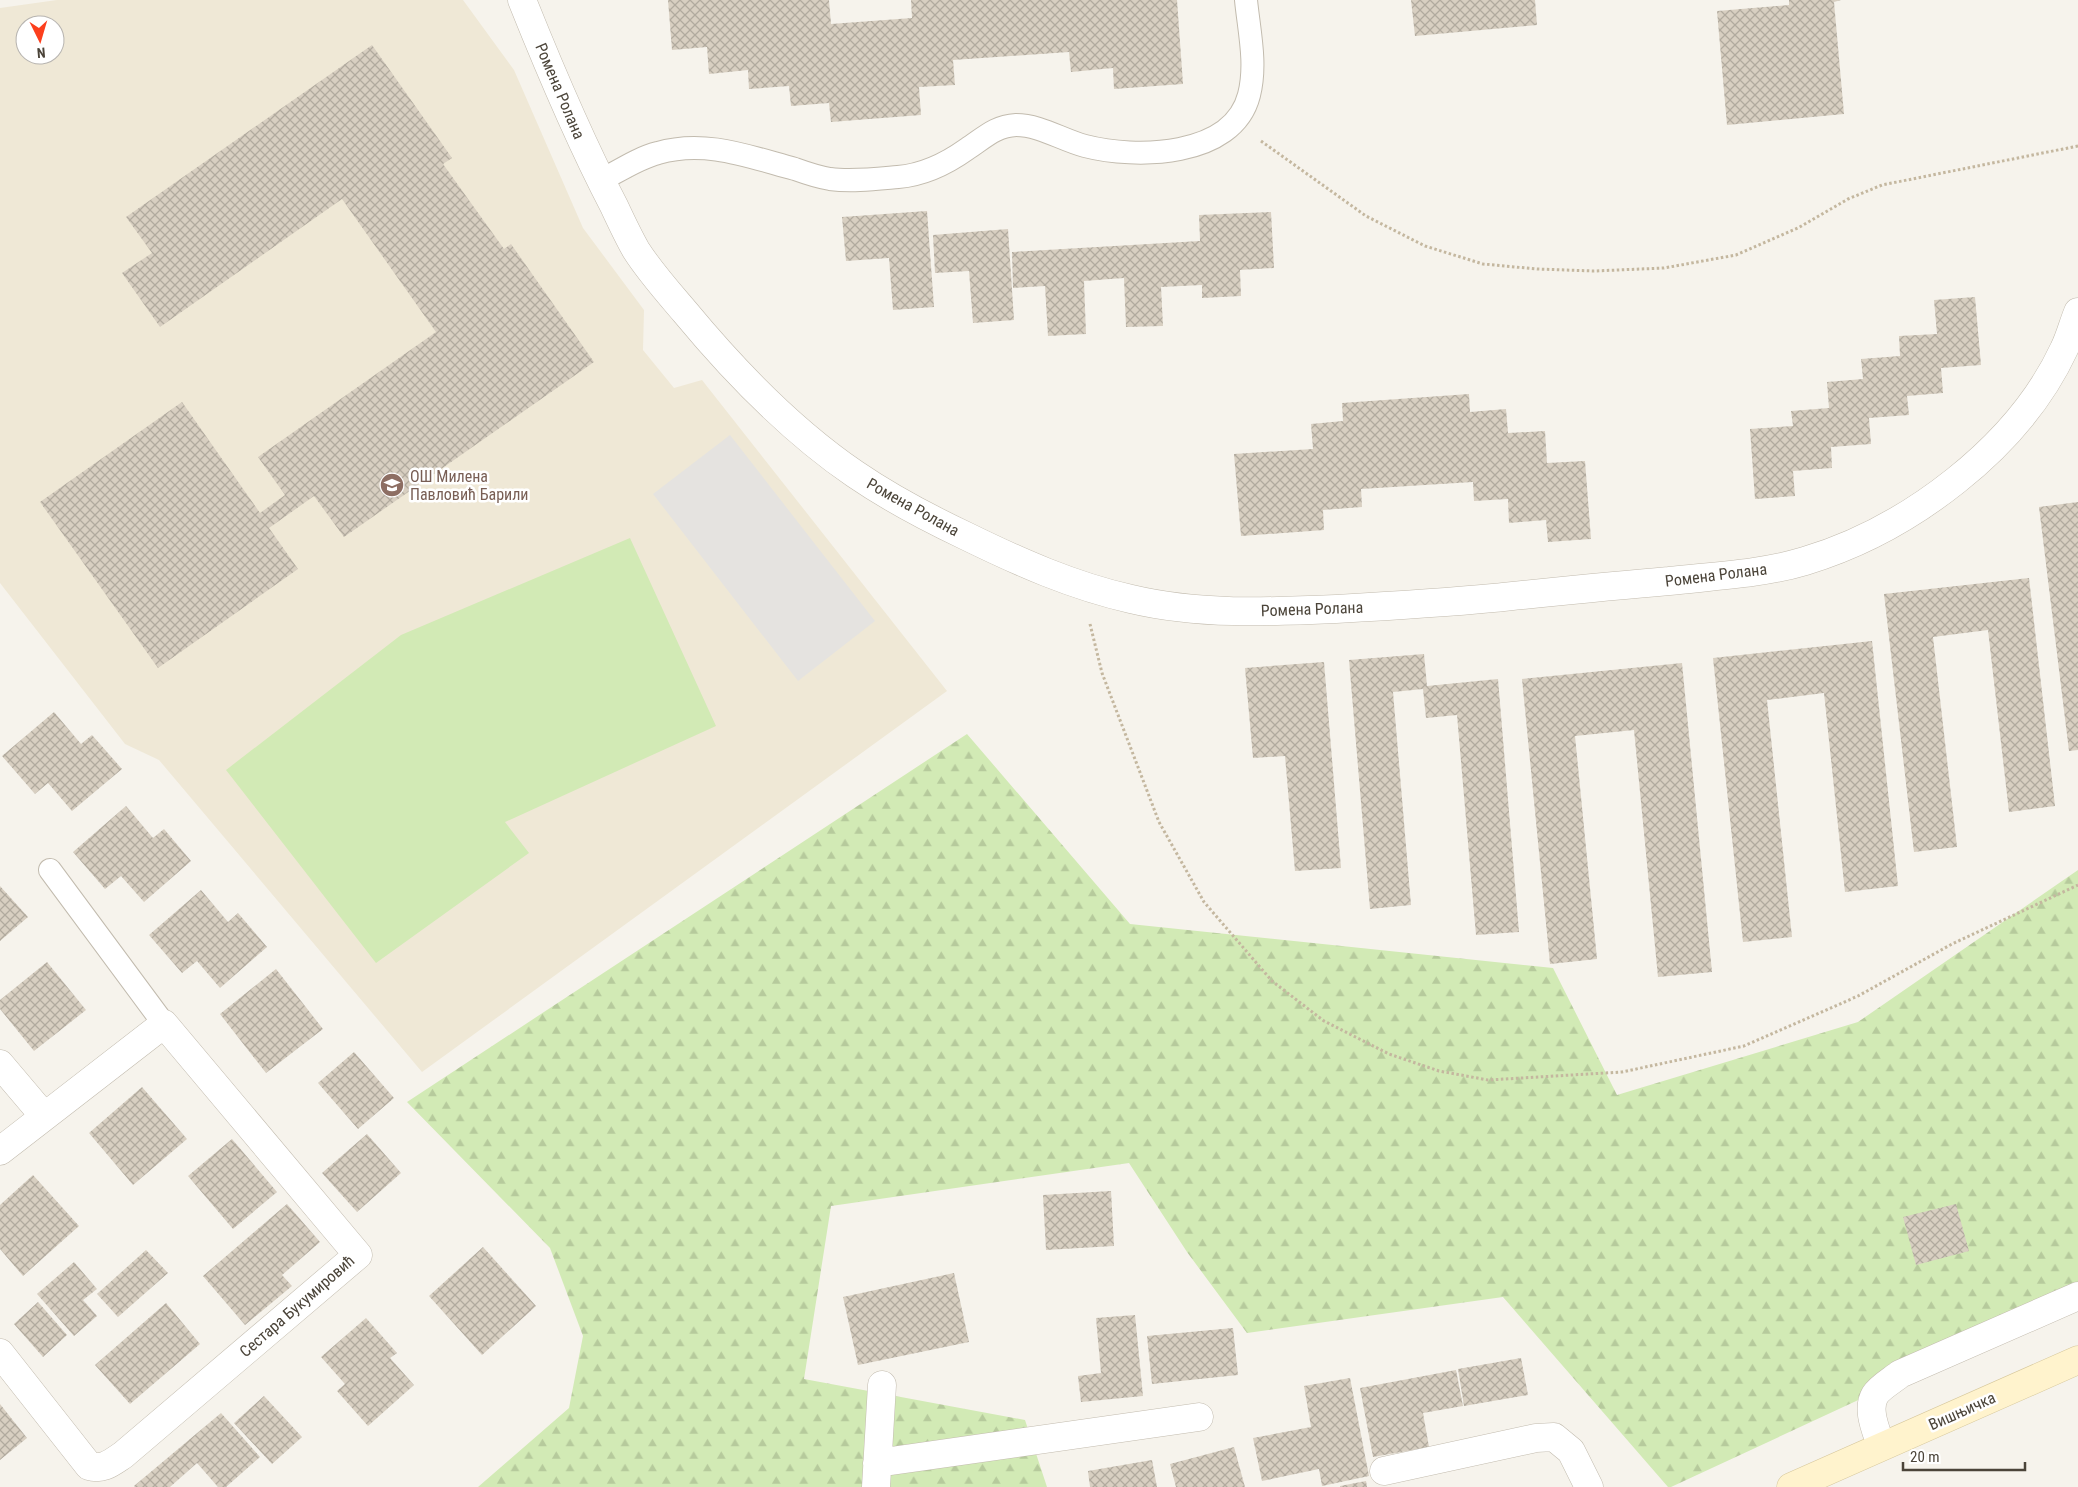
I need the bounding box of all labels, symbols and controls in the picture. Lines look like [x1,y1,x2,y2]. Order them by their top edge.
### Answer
north arrow [15,15,65,65]
street label: Ромена Ролана [531,40,589,142]
text: N [36,45,46,61]
place label: ОШ Милена Павловић Барили [410,467,529,504]
school or university icon: ОШ Милена Павловић Барили [379,472,405,498]
street label: Ромена Ролана [864,474,962,540]
street label: Ромена Ролана [1664,559,1768,591]
street label: Ромена Ролана [1260,598,1364,620]
street label: Сестара Букумировић [236,1251,358,1361]
street label: Вишњичка [1926,1388,1998,1434]
scale bar [1903,1440,2026,1472]
text: 20 m [1910,1448,1940,1466]

